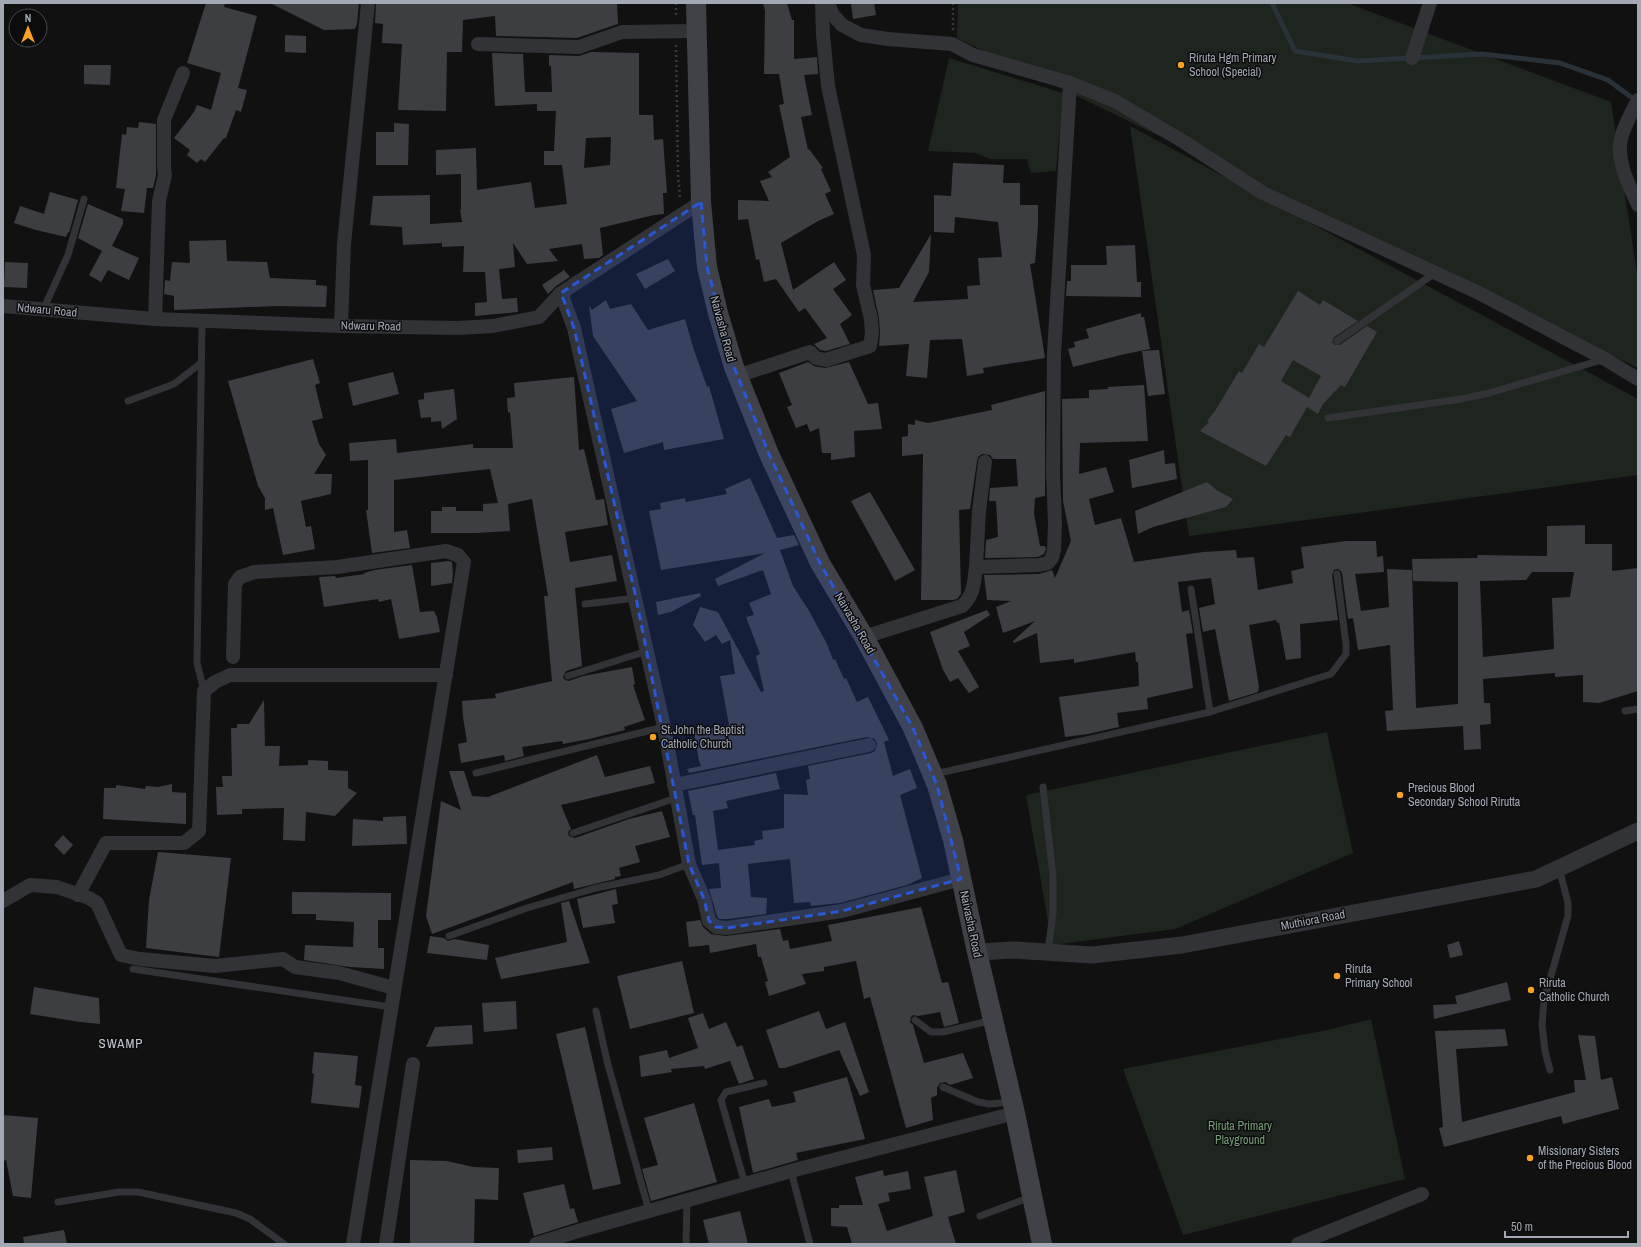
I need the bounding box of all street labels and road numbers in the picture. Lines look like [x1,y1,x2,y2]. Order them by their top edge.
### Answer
street label: Naivasha Road [706,294,740,364]
street label: Ndwaru Road [16,299,78,321]
street label: Ndwaru Road [341,317,401,335]
street label: Naivasha Road [831,590,879,656]
street label: Naivasha Road [956,889,986,959]
street label: Muthiora Road [1280,906,1346,934]

